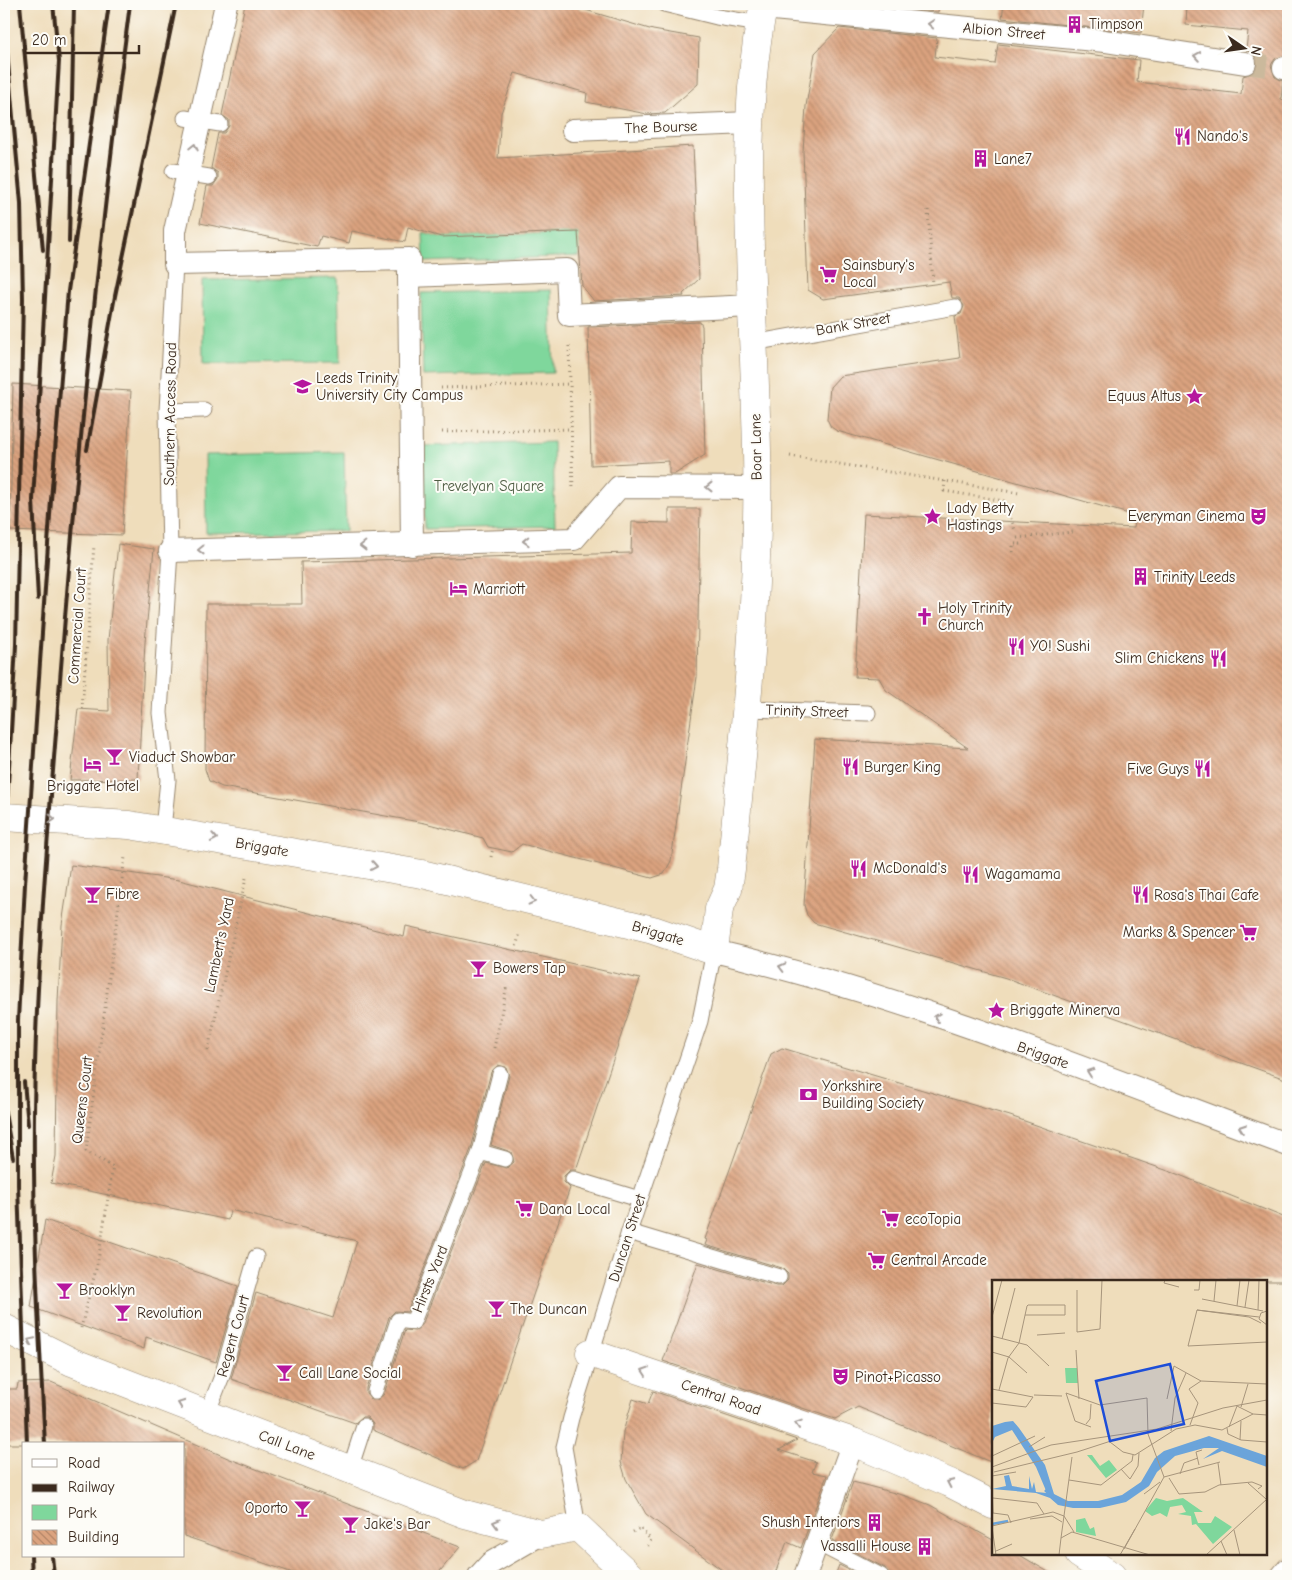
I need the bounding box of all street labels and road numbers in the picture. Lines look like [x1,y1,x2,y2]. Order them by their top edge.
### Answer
street label: Albion Street [962,18,1046,44]
street label: The Bourse [624,117,698,137]
street label: Bank Street [814,308,892,339]
street label: Southern Access Road [160,342,180,486]
street label: Boar Lane [746,413,766,481]
street label: Commercial Court [64,566,90,685]
street label: Trinity Street [765,701,849,721]
street label: Briggate [234,833,290,861]
street label: Lambert's Yard [200,896,238,994]
street label: Briggate [630,917,687,950]
street label: Briggate [1015,1037,1072,1073]
street label: Queens Court [68,1055,96,1145]
street label: Duncan Street [604,1191,650,1284]
street label: Hirsts Yard [408,1243,452,1315]
street label: Regent Court [213,1292,253,1379]
street label: Central Road [679,1375,763,1419]
street label: Call Lane [256,1426,318,1464]

